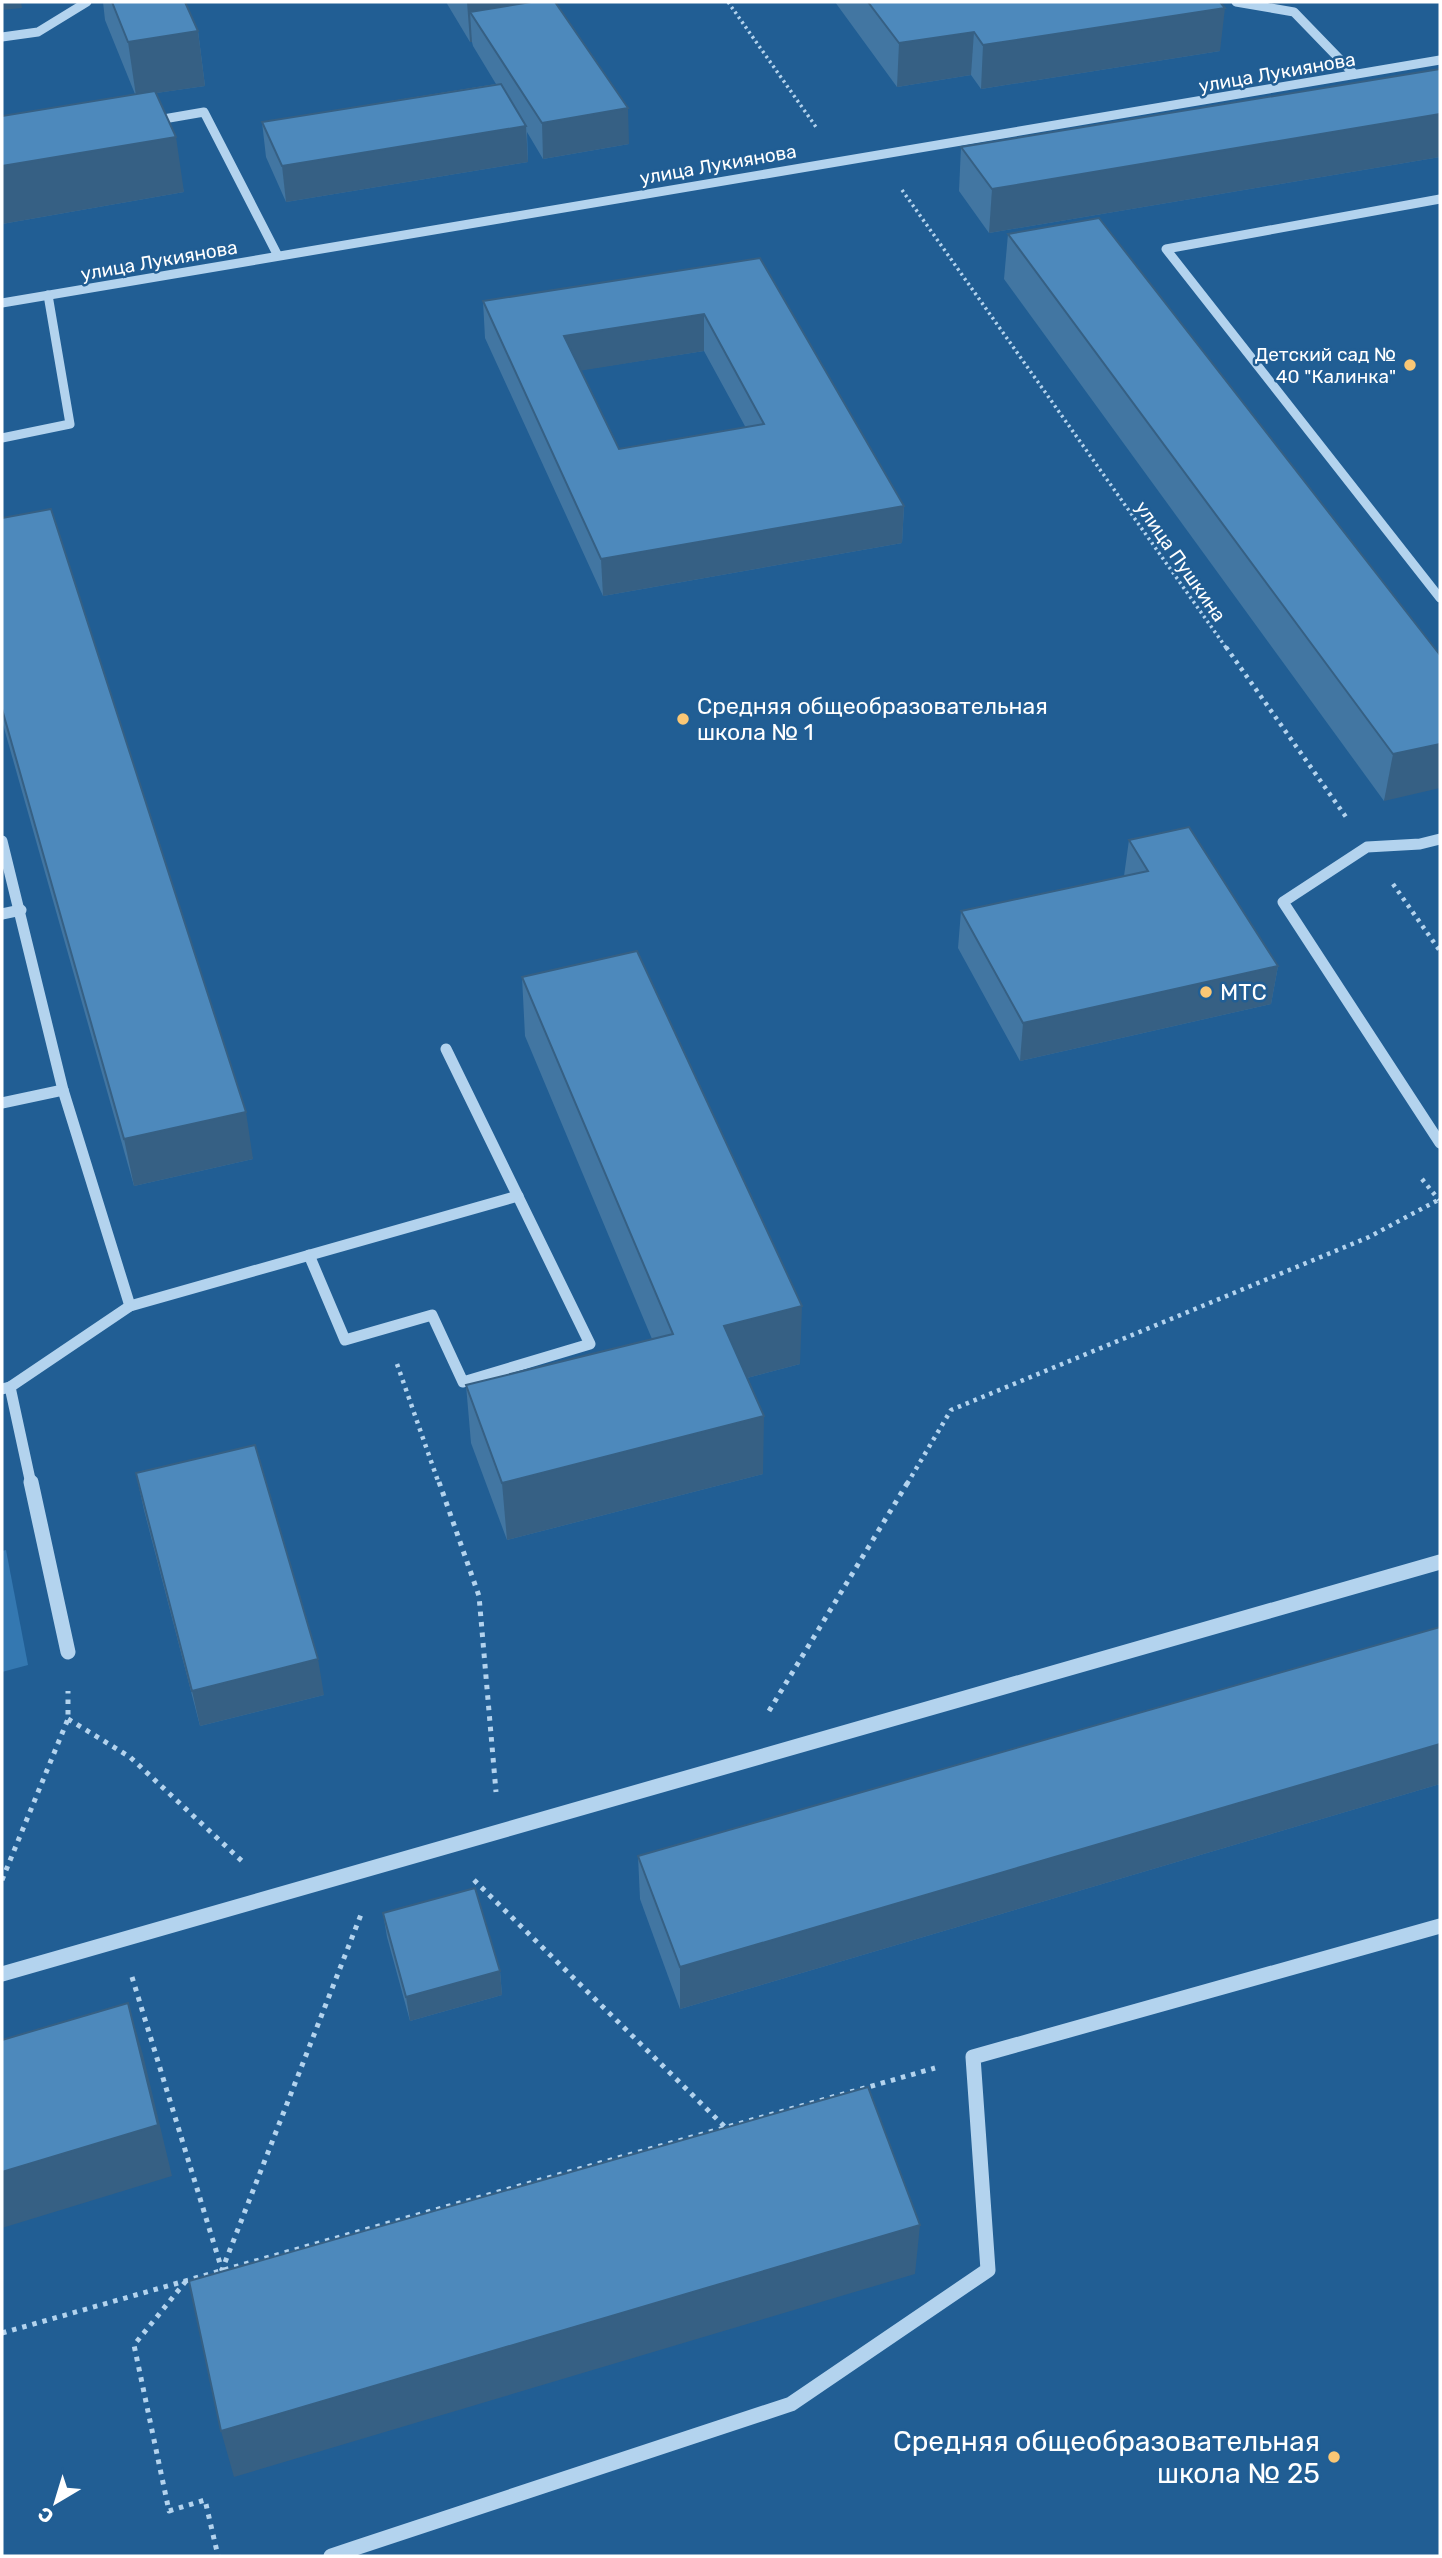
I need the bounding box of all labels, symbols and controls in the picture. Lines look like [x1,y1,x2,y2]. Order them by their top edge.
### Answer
street label: улица Лукиянова [1197,47,1357,98]
street label: улица Лукиянова [638,139,798,190]
street label: улица Лукиянова [79,235,239,286]
place label: Детский сад № 40 "Калинка" [1255,343,1396,388]
marker: Детский сад № 40 "Калинка" [1402,357,1418,373]
street label: улица Пушкина [1130,497,1231,626]
place label: Средняя общеобразовательная школа № 1 [697,692,1048,746]
marker: Средняя общеобразовательная школа № 1 [675,711,691,727]
place label: МТС [1220,978,1267,1006]
marker: МТС [1198,984,1214,1000]
place label: Средняя общеобразовательная школа № 25 [893,2425,1320,2490]
marker: Средняя общеобразовательная школа № 25 [1326,2449,1342,2465]
north arrow [21,2467,91,2537]
text: С [34,2502,58,2528]

